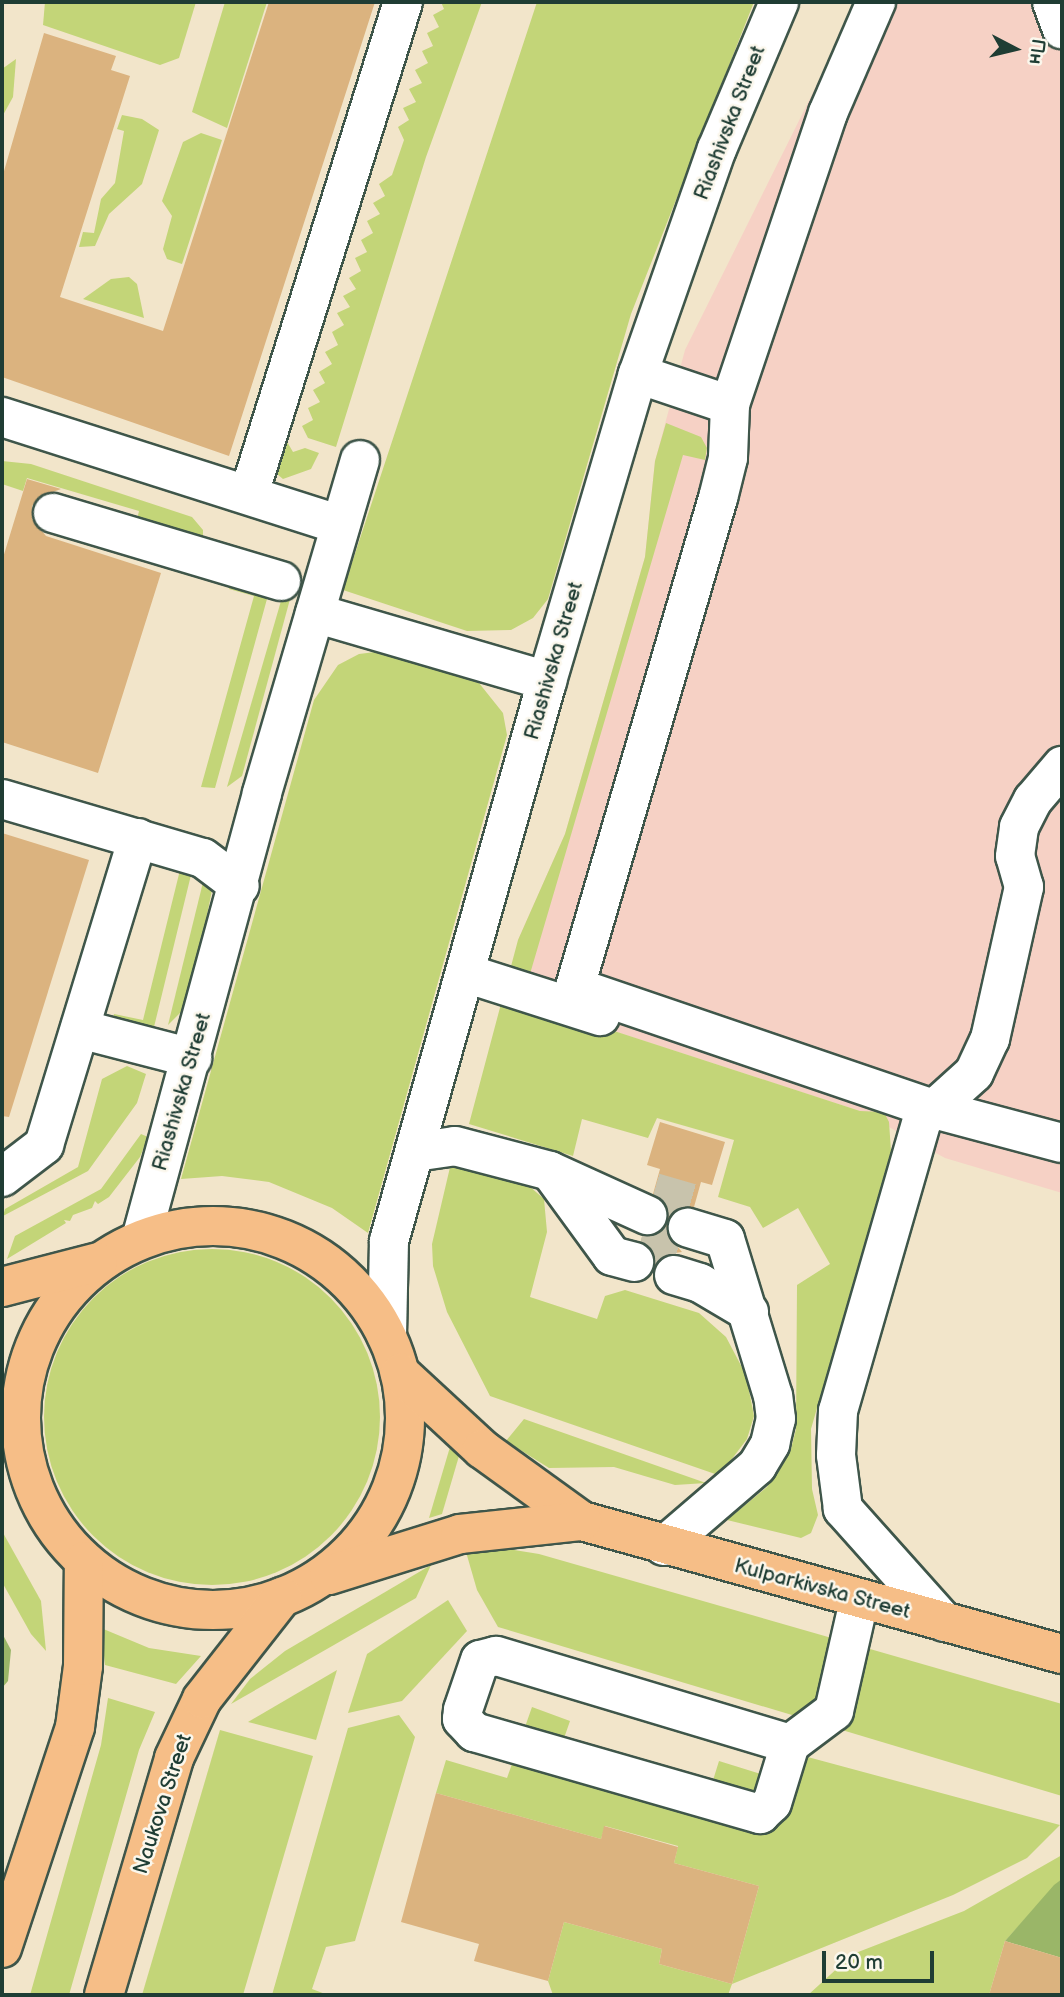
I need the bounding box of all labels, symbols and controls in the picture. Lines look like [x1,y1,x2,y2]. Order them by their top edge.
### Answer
north arrow [980,14,1050,84]
text: Пн [1023,38,1049,66]
street label: Riashivska Street [689,42,771,204]
street label: Riashivska Street [519,579,589,743]
street label: Riashivska Street [147,1010,217,1174]
street label: Kulparkivska Street [731,1553,913,1625]
street label: Naukova Street [128,1731,198,1877]
scale bar [826,1938,938,1982]
text: 20 m [835,1950,883,1975]

